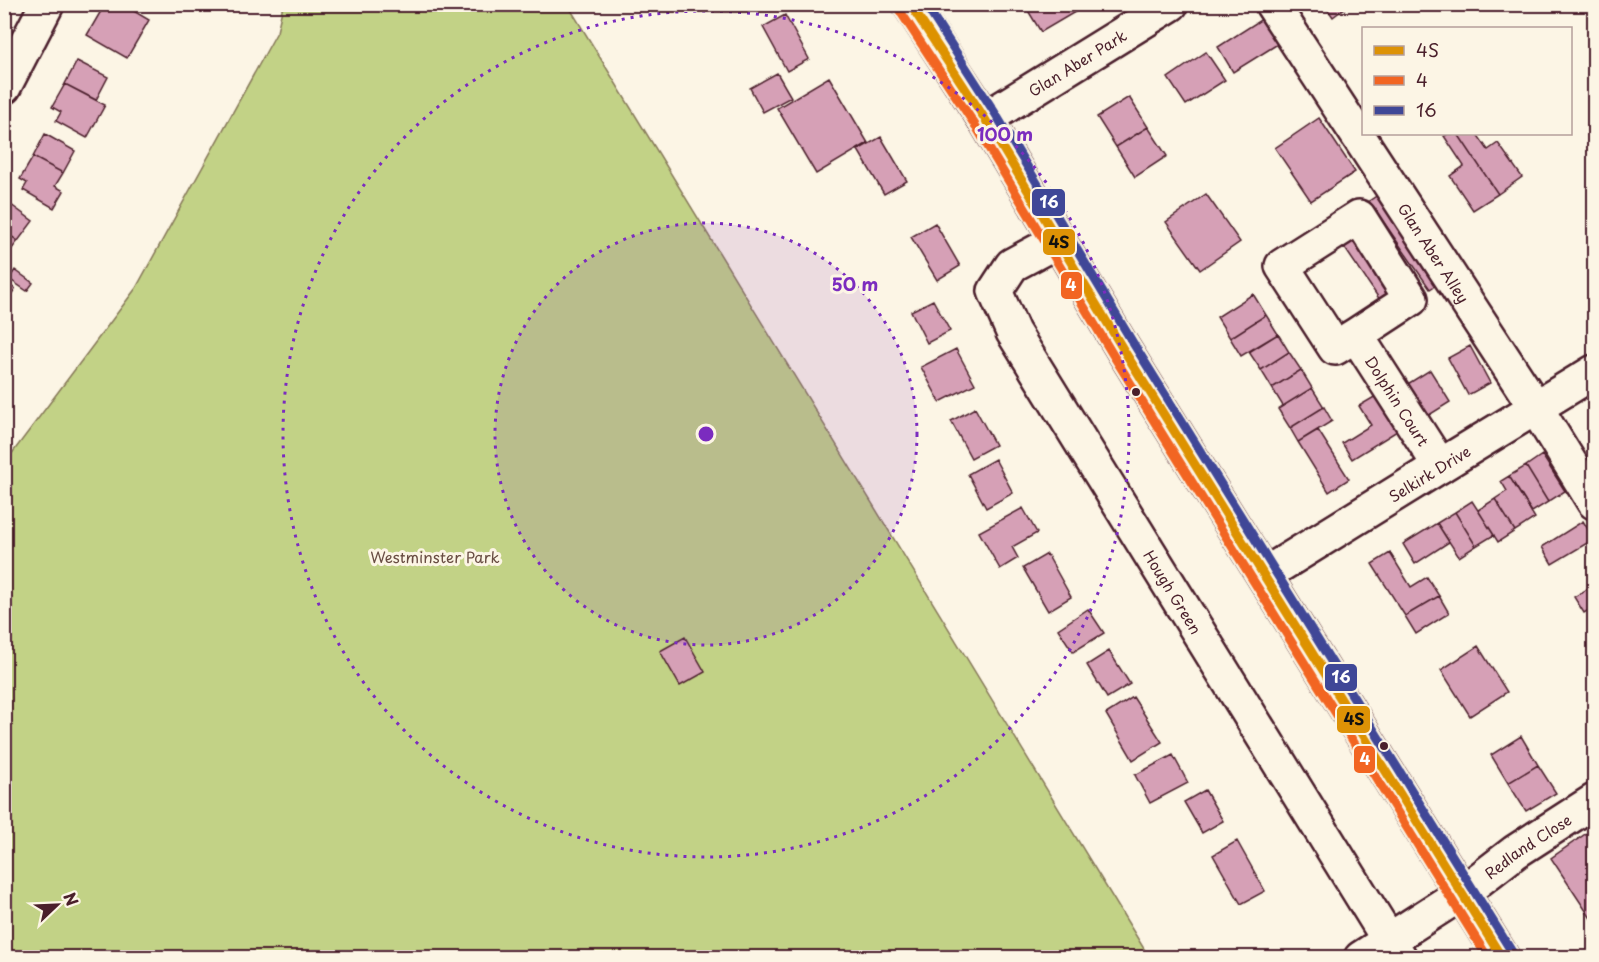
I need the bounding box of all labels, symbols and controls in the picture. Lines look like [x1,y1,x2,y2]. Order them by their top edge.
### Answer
street label: Glan Aber Park [1023,23,1131,101]
legend [1362,27,1572,135]
text: 4S [1416,36,1439,63]
text: 4 [1416,66,1428,93]
text: 16 [1416,96,1437,123]
text: 100 m [977,120,1033,147]
line badge: 16 [1031,188,1066,217]
text: 16 [1040,189,1058,213]
street label: Glan Aber Alley [1393,198,1476,307]
line badge: 4S [1042,228,1076,256]
text: 4S [1048,229,1070,253]
text: 50 m [832,270,878,297]
line badge: 4 [1060,271,1083,300]
text: 4 [1066,272,1077,296]
street label: Dolphin Court [1360,350,1436,450]
unlabelled marker [1130,386,1142,398]
centre of rings [696,424,716,444]
street label: Selkirk Drive [1383,439,1474,507]
park label: Westminster Park [370,545,500,568]
street label: Hough Green [1139,545,1208,638]
line badge: 16 [1324,663,1358,692]
text: 16 [1332,664,1350,688]
line badge: 4S [1336,705,1371,734]
text: 4S [1343,706,1365,730]
unlabelled marker [1378,740,1390,752]
line badge: 4 [1353,745,1376,774]
text: 4 [1360,746,1371,770]
street label: Redland Close [1479,807,1575,884]
north arrow [27,875,87,935]
text: N [58,888,85,909]

